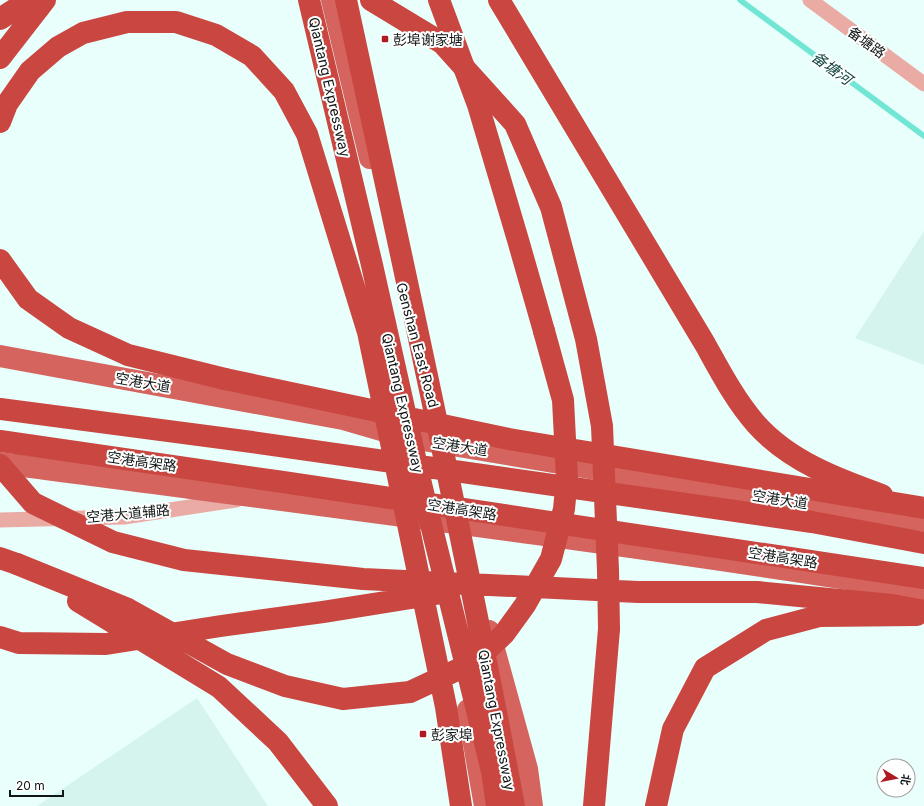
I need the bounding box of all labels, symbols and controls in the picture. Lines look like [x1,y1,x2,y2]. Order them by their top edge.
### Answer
street label: Qiantang Expressway [306,15,354,159]
street label: 备塘路 [845,23,889,61]
place label: 彭埠谢家塘 [393,31,463,48]
marker: 彭埠谢家塘 [380,34,390,44]
water label: 备塘河 [808,47,858,91]
street label: Genshan East Road [393,281,443,409]
street label: Qiantang Expressway [379,331,427,475]
street label: 空港大道 [114,369,172,395]
street label: 空港大道 [431,433,489,459]
street label: 空港高架路 [106,448,178,474]
street label: 空港大道 [751,486,809,512]
street label: 空港高架路 [426,495,498,523]
street label: 空港大道辅路 [85,501,171,525]
street label: 空港高架路 [747,543,819,571]
street label: Qiantang Expressway [475,648,519,792]
place label: 彭家埠 [431,726,473,743]
marker: 彭家埠 [418,729,428,739]
north arrow [876,758,916,798]
scale bar [10,772,63,798]
text: 北 [898,773,914,786]
text: 20 m [16,778,45,793]

